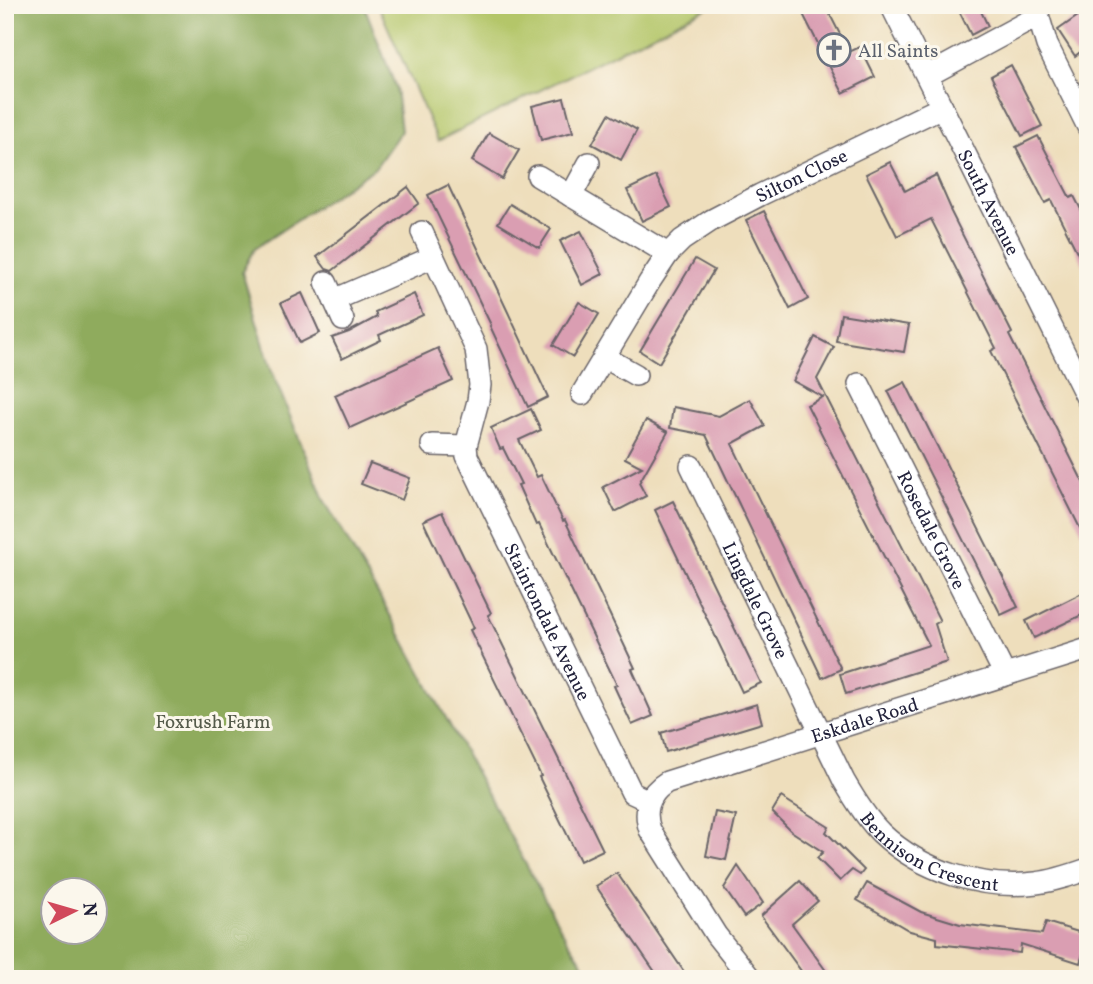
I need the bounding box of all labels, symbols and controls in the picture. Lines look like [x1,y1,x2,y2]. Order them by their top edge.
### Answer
church icon: All Saints [815,31,853,69]
place label: All Saints [858,39,938,65]
street label: Silton Close [752,144,852,210]
street label: South Avenue [950,145,1025,260]
street label: Rosedale Grove [890,467,971,594]
street label: Lingdale Grove [715,538,794,664]
street label: Staintondale Avenue [497,539,596,705]
street label: Eskdale Road [808,692,922,751]
park label: Foxrush Farm [155,710,271,736]
street label: Bennison Crescent [853,807,1000,899]
north arrow [38,876,108,946]
text: N [75,902,103,918]

